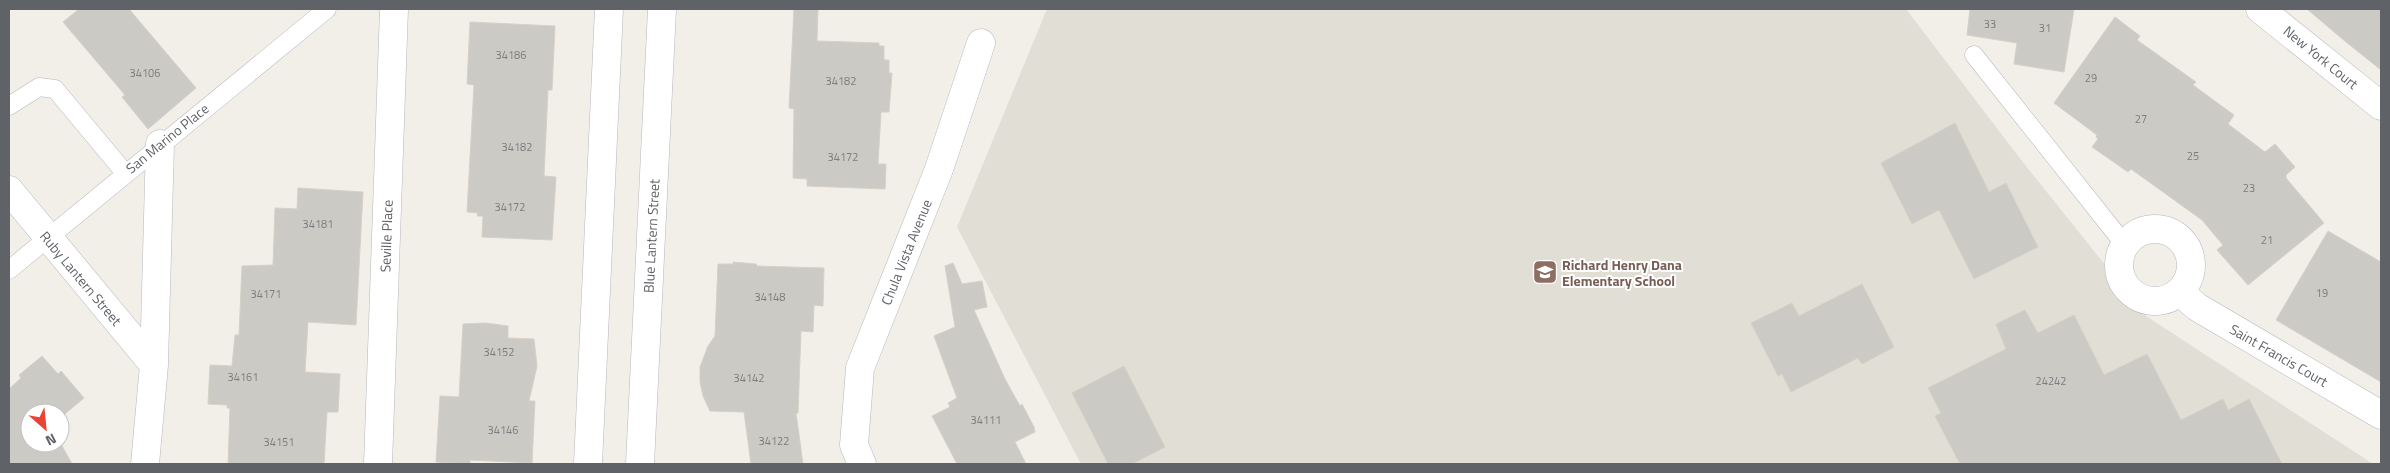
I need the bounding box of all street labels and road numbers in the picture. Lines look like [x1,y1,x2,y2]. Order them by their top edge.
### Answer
street label: New York Court [2279,20,2363,94]
street label: San Marino Place [121,98,213,178]
street label: Blue Lantern Street [638,178,664,294]
street label: Chula Vista Avenue [875,196,937,308]
street label: Seville Place [374,199,398,273]
street label: Ruby Lantern Street [35,226,127,330]
street label: Saint Francis Court [2226,318,2332,392]

